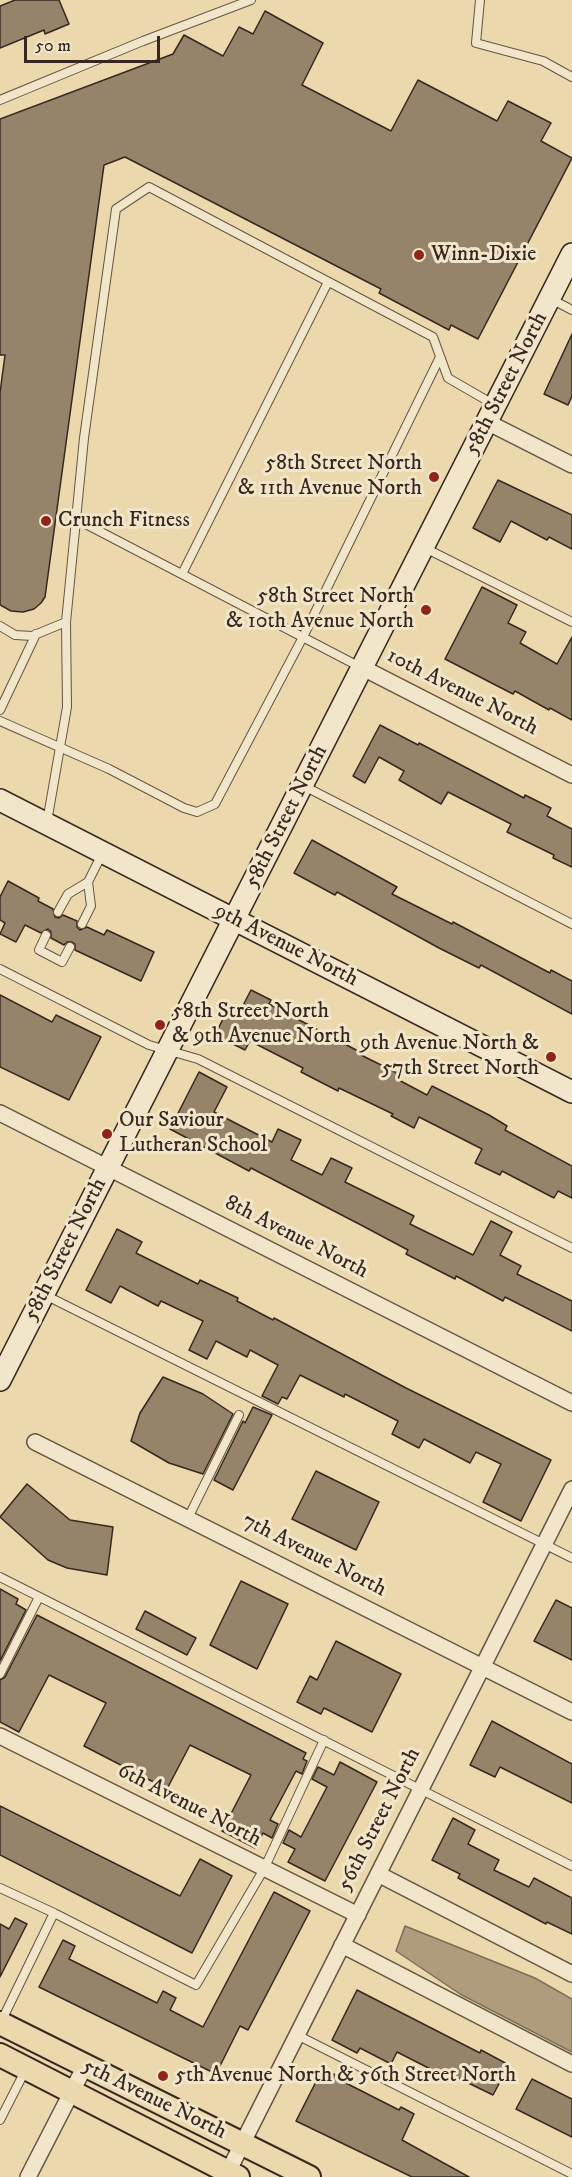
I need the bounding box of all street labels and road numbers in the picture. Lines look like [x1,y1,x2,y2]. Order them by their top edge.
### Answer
street label: 58th Street North [460,308,554,460]
street label: 10th Avenue North [382,643,542,743]
street label: 58th Street North [240,741,334,893]
street label: 9th Avenue North [210,899,362,993]
street label: 58th Street North [19,1174,113,1326]
street label: 8th Avenue North [220,1190,372,1286]
street label: 7th Avenue North [238,1508,390,1604]
street label: 56th Street North [333,1744,427,1896]
street label: 6th Avenue North [113,1758,265,1854]
street label: 5th Avenue North [77,2054,231,2146]

